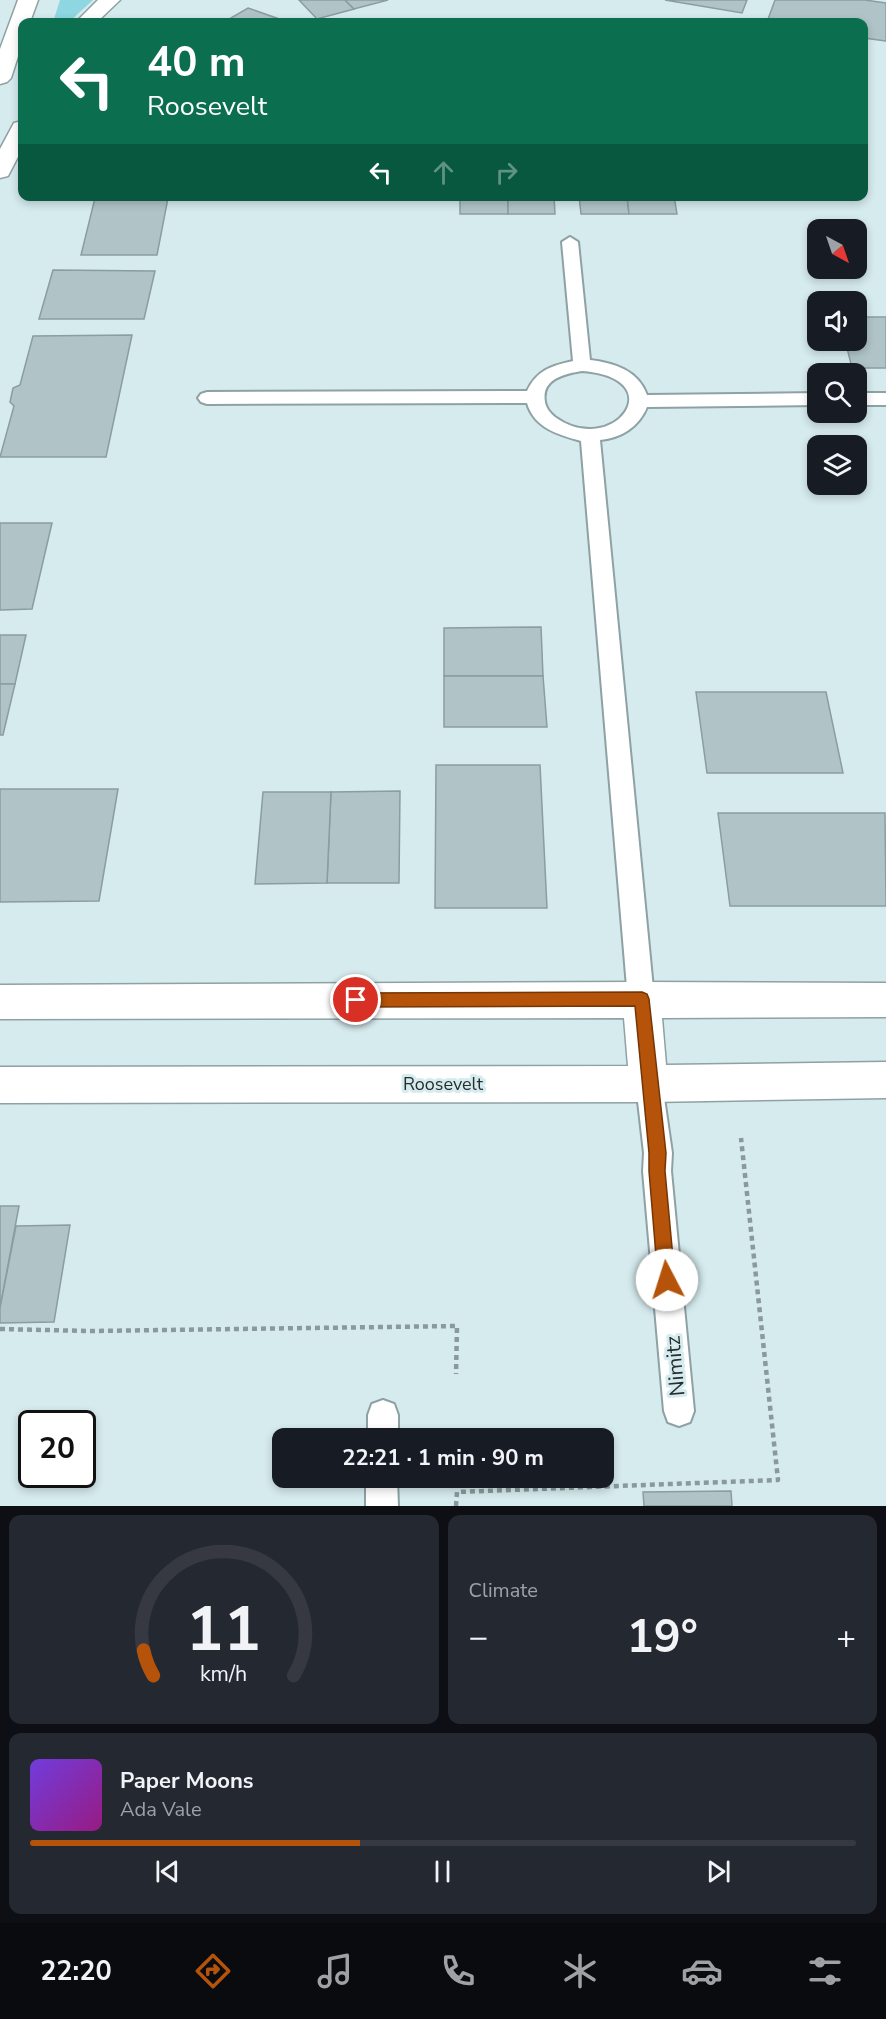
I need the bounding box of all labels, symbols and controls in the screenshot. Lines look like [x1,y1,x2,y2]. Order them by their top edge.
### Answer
text: 40 m [147,34,246,91]
icon: left [48,42,126,120]
text: Roosevelt [147,88,267,125]
icon: left [364,156,397,189]
icon: ahead [427,156,460,189]
icon: right [490,156,523,189]
north arrow [807,219,867,279]
map controls [807,219,867,495]
button: sound [807,291,867,351]
button: search [807,363,867,423]
button: layers [807,435,867,495]
pin [330,974,381,1025]
icon: arrive [339,983,372,1016]
street label: Roosevelt [403,1072,484,1096]
position arrow [635,1248,699,1312]
street label: Nimitz [658,1334,692,1397]
speed limit sign: 20 [18,1410,96,1488]
text: 22:21 · 1 min · 90 m [342,1443,544,1473]
text: Climate [469,1577,538,1604]
text: 11 [186,1587,261,1672]
text: 19° [627,1607,698,1668]
text: − [469,1615,488,1660]
text: + [836,1615,856,1660]
text: km/h [200,1660,247,1690]
text: Paper Moons [120,1766,254,1796]
text: Ada Vale [120,1796,202,1823]
icon: previous [151,1855,184,1888]
icon: pause [426,1855,459,1888]
icon: next [702,1855,735,1888]
icon: directions [192,1950,234,1992]
icon: music [314,1950,356,1992]
icon: phone [437,1950,479,1992]
icon: climate [559,1950,601,1992]
icon: car [681,1950,723,1992]
icon: filters [804,1950,846,1992]
text: 22:20 [40,1953,112,1990]

